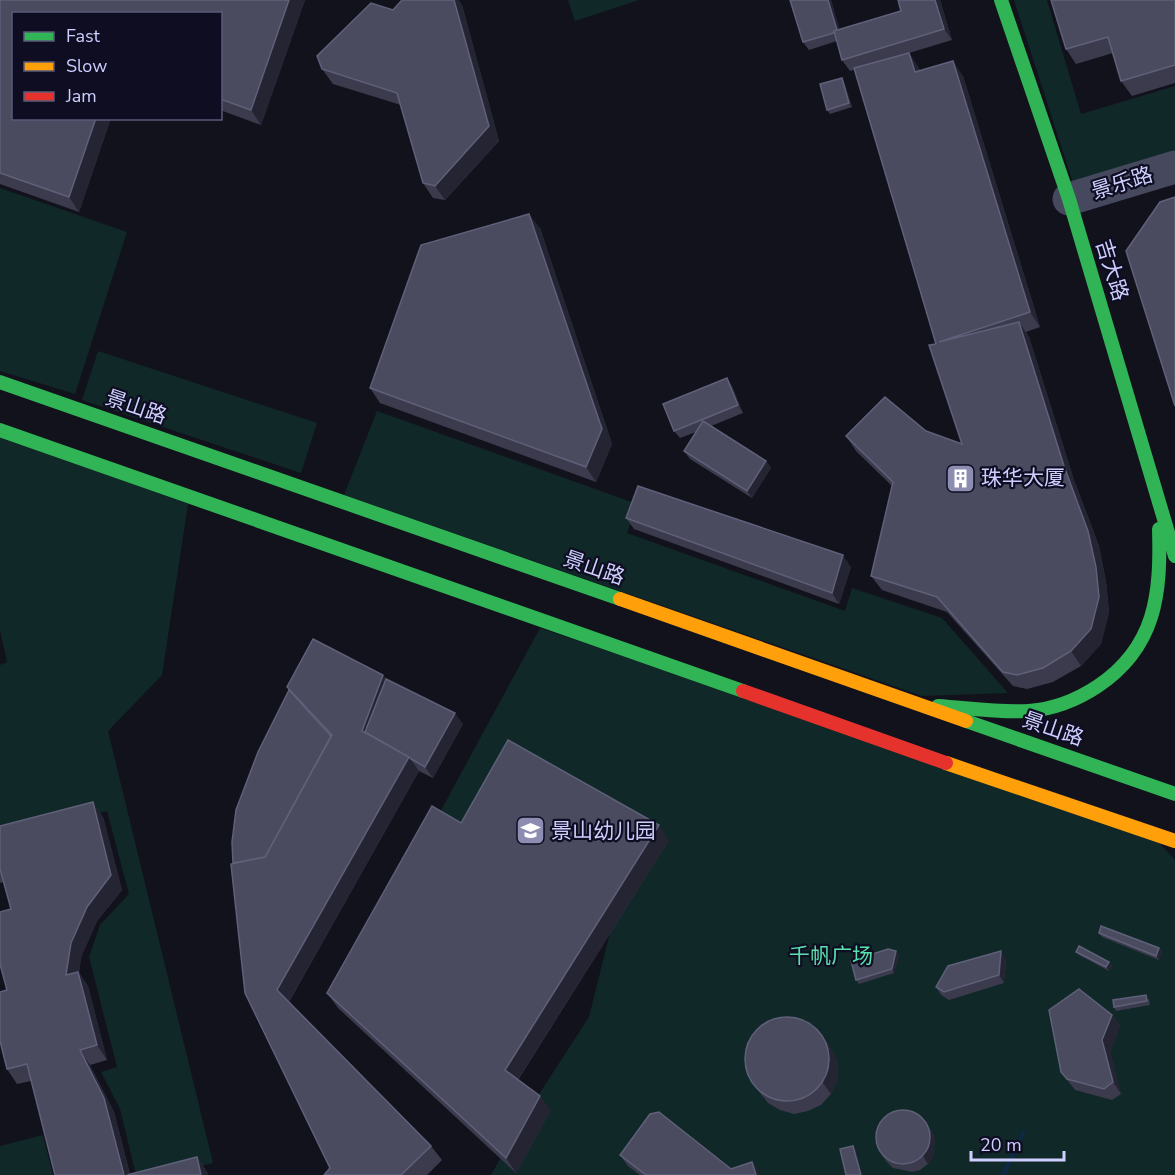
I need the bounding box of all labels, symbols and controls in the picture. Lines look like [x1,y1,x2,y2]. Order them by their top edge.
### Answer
legend [12,12,222,120]
text: Fast [66,24,101,48]
text: Slow [66,54,107,78]
text: Jam [65,84,97,108]
street label: 景乐路 [1088,160,1156,206]
street label: 吉大路 [1089,236,1135,304]
street label: 景山路 [102,384,170,430]
building icon: 珠华大厦 [944,462,976,494]
place label: 珠华大厦 [981,464,1065,492]
street label: 景山路 [560,545,628,591]
street label: 景山路 [1019,706,1087,752]
school or university icon: 景山幼儿园 [514,815,546,847]
place label: 景山幼儿园 [551,817,656,845]
park label: 千帆广场 [789,942,873,970]
scale bar [971,1124,1064,1162]
text: 20 m [980,1133,1022,1157]

